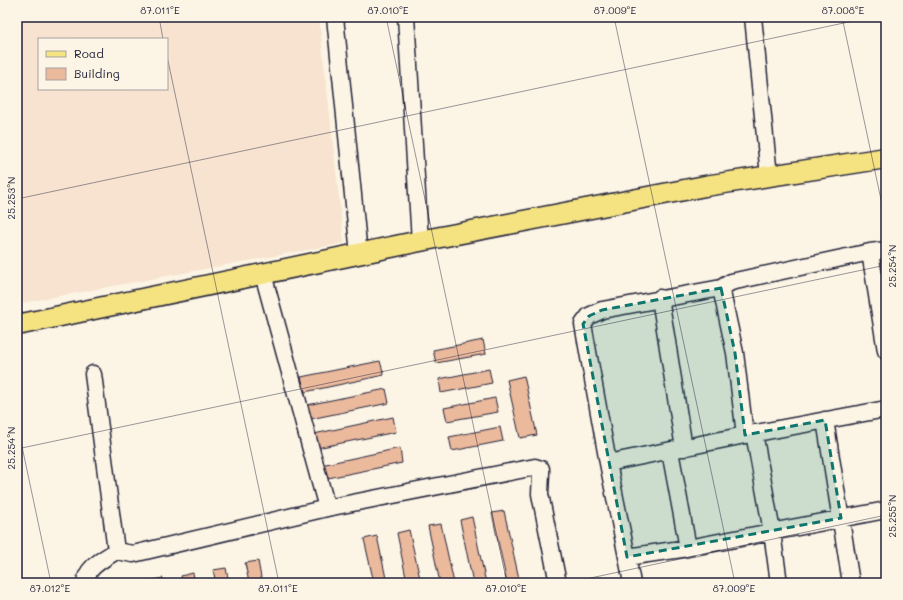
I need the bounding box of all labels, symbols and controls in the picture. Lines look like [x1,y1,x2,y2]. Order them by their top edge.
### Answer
text: 87.011°E [140,3,180,17]
text: 87.010°E [368,3,409,17]
text: 87.009°E [594,3,636,17]
text: 87.008°E [822,3,865,17]
legend [38,38,168,90]
text: Road [74,45,104,61]
text: Building [74,65,120,81]
text: 25.253°N [4,177,18,219]
text: 25.254°N [885,245,899,287]
text: 25.254°N [4,427,18,469]
text: 25.255°N [885,495,899,537]
text: 87.012°E [30,581,70,595]
text: 87.011°E [258,581,298,595]
text: 87.010°E [486,581,527,595]
text: 87.009°E [713,581,755,595]

